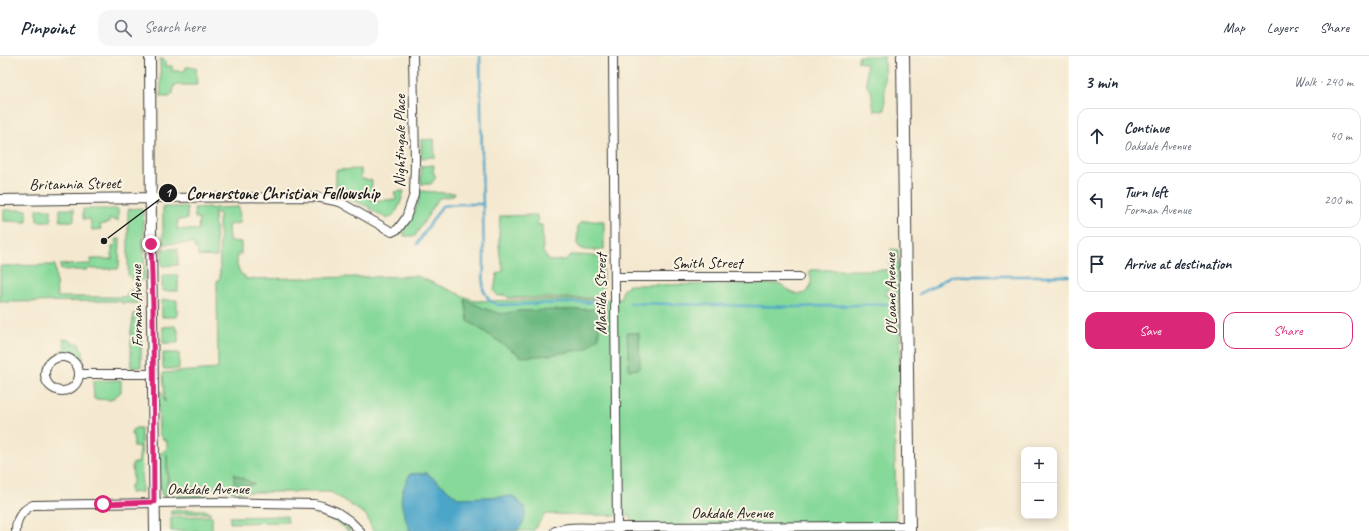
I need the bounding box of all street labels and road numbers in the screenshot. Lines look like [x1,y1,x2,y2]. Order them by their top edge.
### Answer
street label: Nightingale Place [390,93,410,187]
street label: Britannia Street [29,173,123,195]
street label: Matilda Street [591,251,611,335]
street label: O'Loane Avenue [880,251,902,335]
street label: Smith Street [672,253,745,273]
street label: Forman Avenue [126,263,148,347]
street label: Oakdale Avenue [167,479,251,499]
street label: Oakdale Avenue [691,503,775,523]

